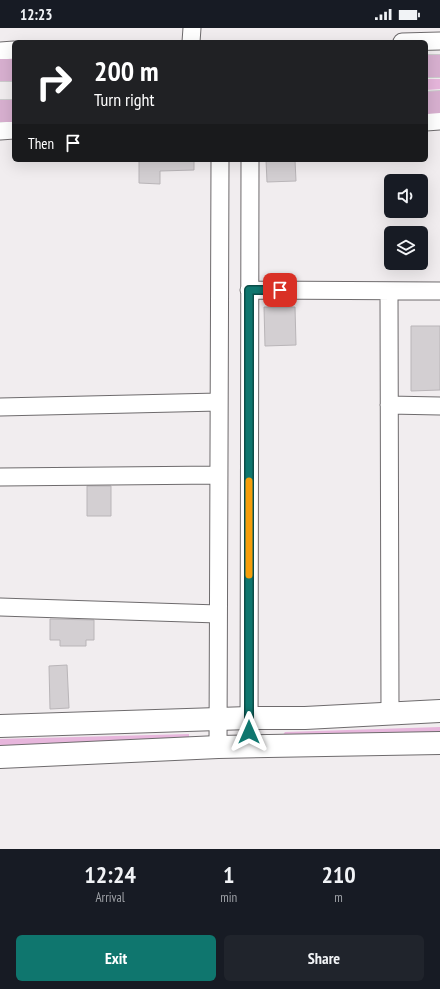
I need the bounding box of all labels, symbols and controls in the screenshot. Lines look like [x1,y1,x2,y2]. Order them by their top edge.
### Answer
text: 12:23 [20,5,52,24]
text: 200 m [94,52,158,89]
icon: right [28,56,80,108]
text: Turn right [94,88,154,111]
icon: arrive [62,132,84,154]
text: Then [28,134,54,153]
map controls [384,174,428,270]
button: sound [384,174,428,218]
button: layers [384,226,428,270]
pin [263,273,297,307]
icon: arrive [269,279,291,301]
position arrow [228,711,270,753]
text: 12:24 [84,859,136,890]
text: 1 [223,859,234,890]
text: 210 [321,859,356,890]
text: Arrival [95,889,125,906]
text: min [220,889,237,906]
text: m [334,889,343,906]
button: Exit [16,935,216,981]
button: Share [224,935,424,981]

